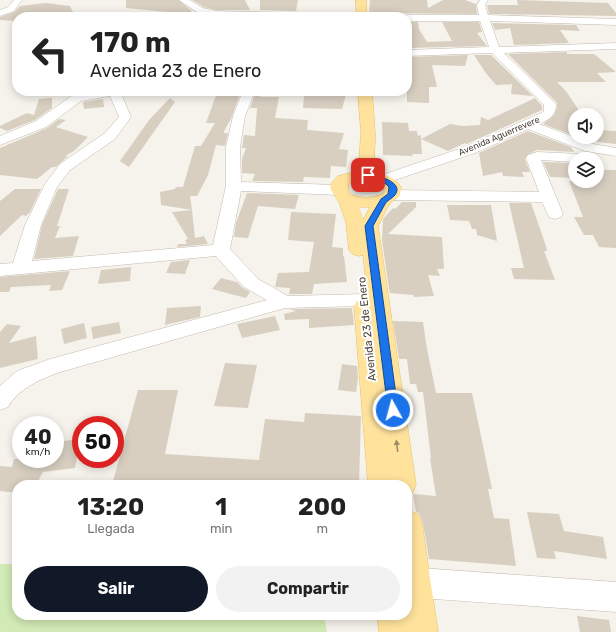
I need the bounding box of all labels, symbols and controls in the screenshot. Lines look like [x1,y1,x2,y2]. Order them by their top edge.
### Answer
text: 170 m [90,26,171,59]
icon: left [24,28,76,80]
text: Avenida 23 de Enero [90,60,261,82]
map controls [568,108,604,188]
button: sound [568,108,604,144]
street label: Avenida Aguerrevere [457,114,541,158]
button: layers [568,152,604,188]
pin [351,158,385,192]
icon: arrive [357,164,379,186]
street label: Avenida 23 de Enero [355,276,379,382]
position arrow [372,389,414,431]
speed limit sign: 50 [72,416,124,468]
text: 40 [24,425,52,449]
one-way arrow [394,440,400,452]
text: km/h [26,446,50,458]
text: 13:20 [78,493,144,521]
text: 1 [215,493,227,521]
text: 200 [298,493,346,521]
text: Llegada [87,521,135,536]
text: min [210,521,232,536]
text: m [316,521,328,536]
button: Salir [24,566,208,612]
button: Compartir [216,566,400,612]

